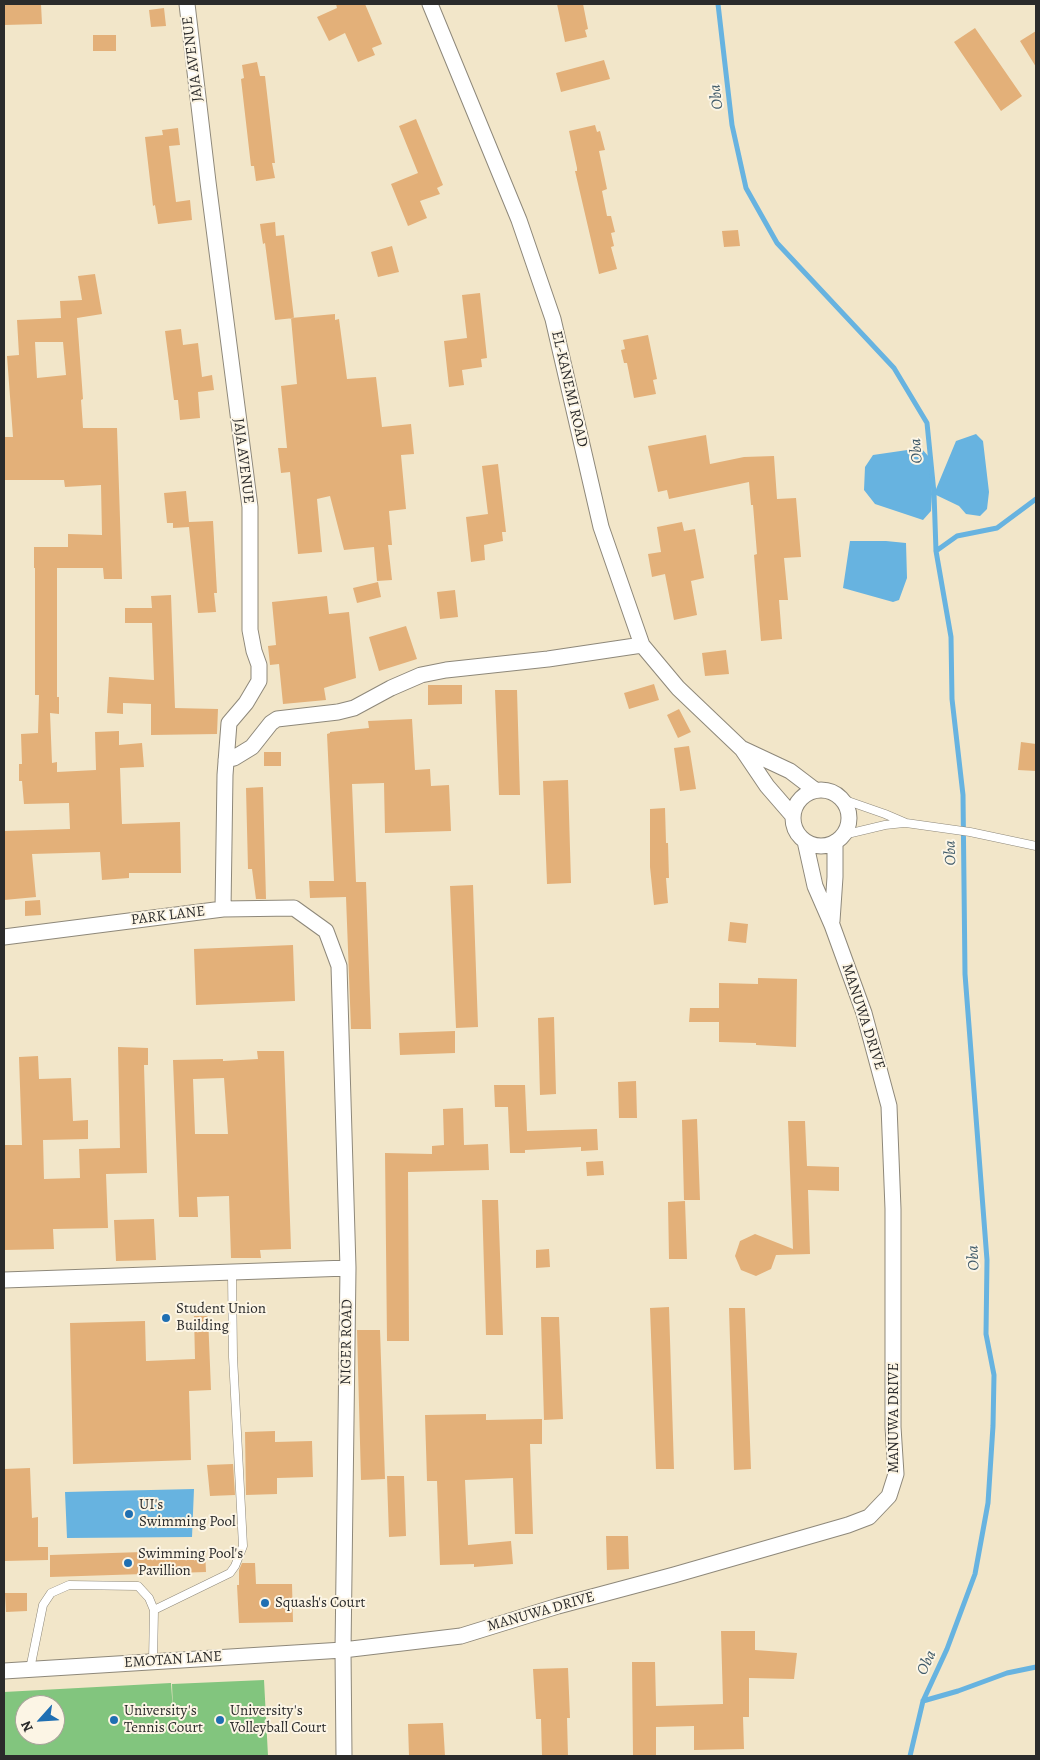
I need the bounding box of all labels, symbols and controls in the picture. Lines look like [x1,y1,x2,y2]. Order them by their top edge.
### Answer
street label: JAJA AVENUE [179,15,207,103]
water label: Oba [706,83,728,111]
street label: EL-KANEMI ROAD [547,329,591,449]
street label: JAJA AVENUE [229,417,257,505]
water label: Oba [907,438,927,464]
water label: Oba [941,840,961,866]
street label: PARK LANE [130,903,206,929]
street label: MANUWA DRIVE [837,962,889,1072]
water label: Oba [964,1245,984,1271]
street label: NIGER ROAD [337,1299,357,1385]
place label: Student Union Building [176,1300,266,1335]
marker: Student Union Building [160,1312,172,1324]
street label: MANUWA DRIVE [885,1363,903,1473]
place label: UI's Swimming Pool [139,1496,236,1531]
marker: UI's Swimming Pool [123,1508,135,1520]
place label: Swimming Pool's Pavillion [138,1545,243,1580]
marker: Swimming Pool's Pavillion [122,1557,134,1569]
street label: MANUWA DRIVE [485,1588,597,1636]
place label: Squash's Court [275,1594,365,1612]
marker: Squash's Court [259,1597,271,1609]
water label: Oba [913,1647,941,1679]
street label: EMOTAN LANE [123,1648,223,1672]
north arrow [15,1695,65,1745]
place label: University's Tennis Court [124,1702,203,1737]
place label: University's Volleyball Court [230,1702,326,1737]
marker: University's Tennis Court [108,1714,120,1726]
marker: University's Volleyball Court [214,1714,226,1726]
text: N [16,1718,38,1735]

